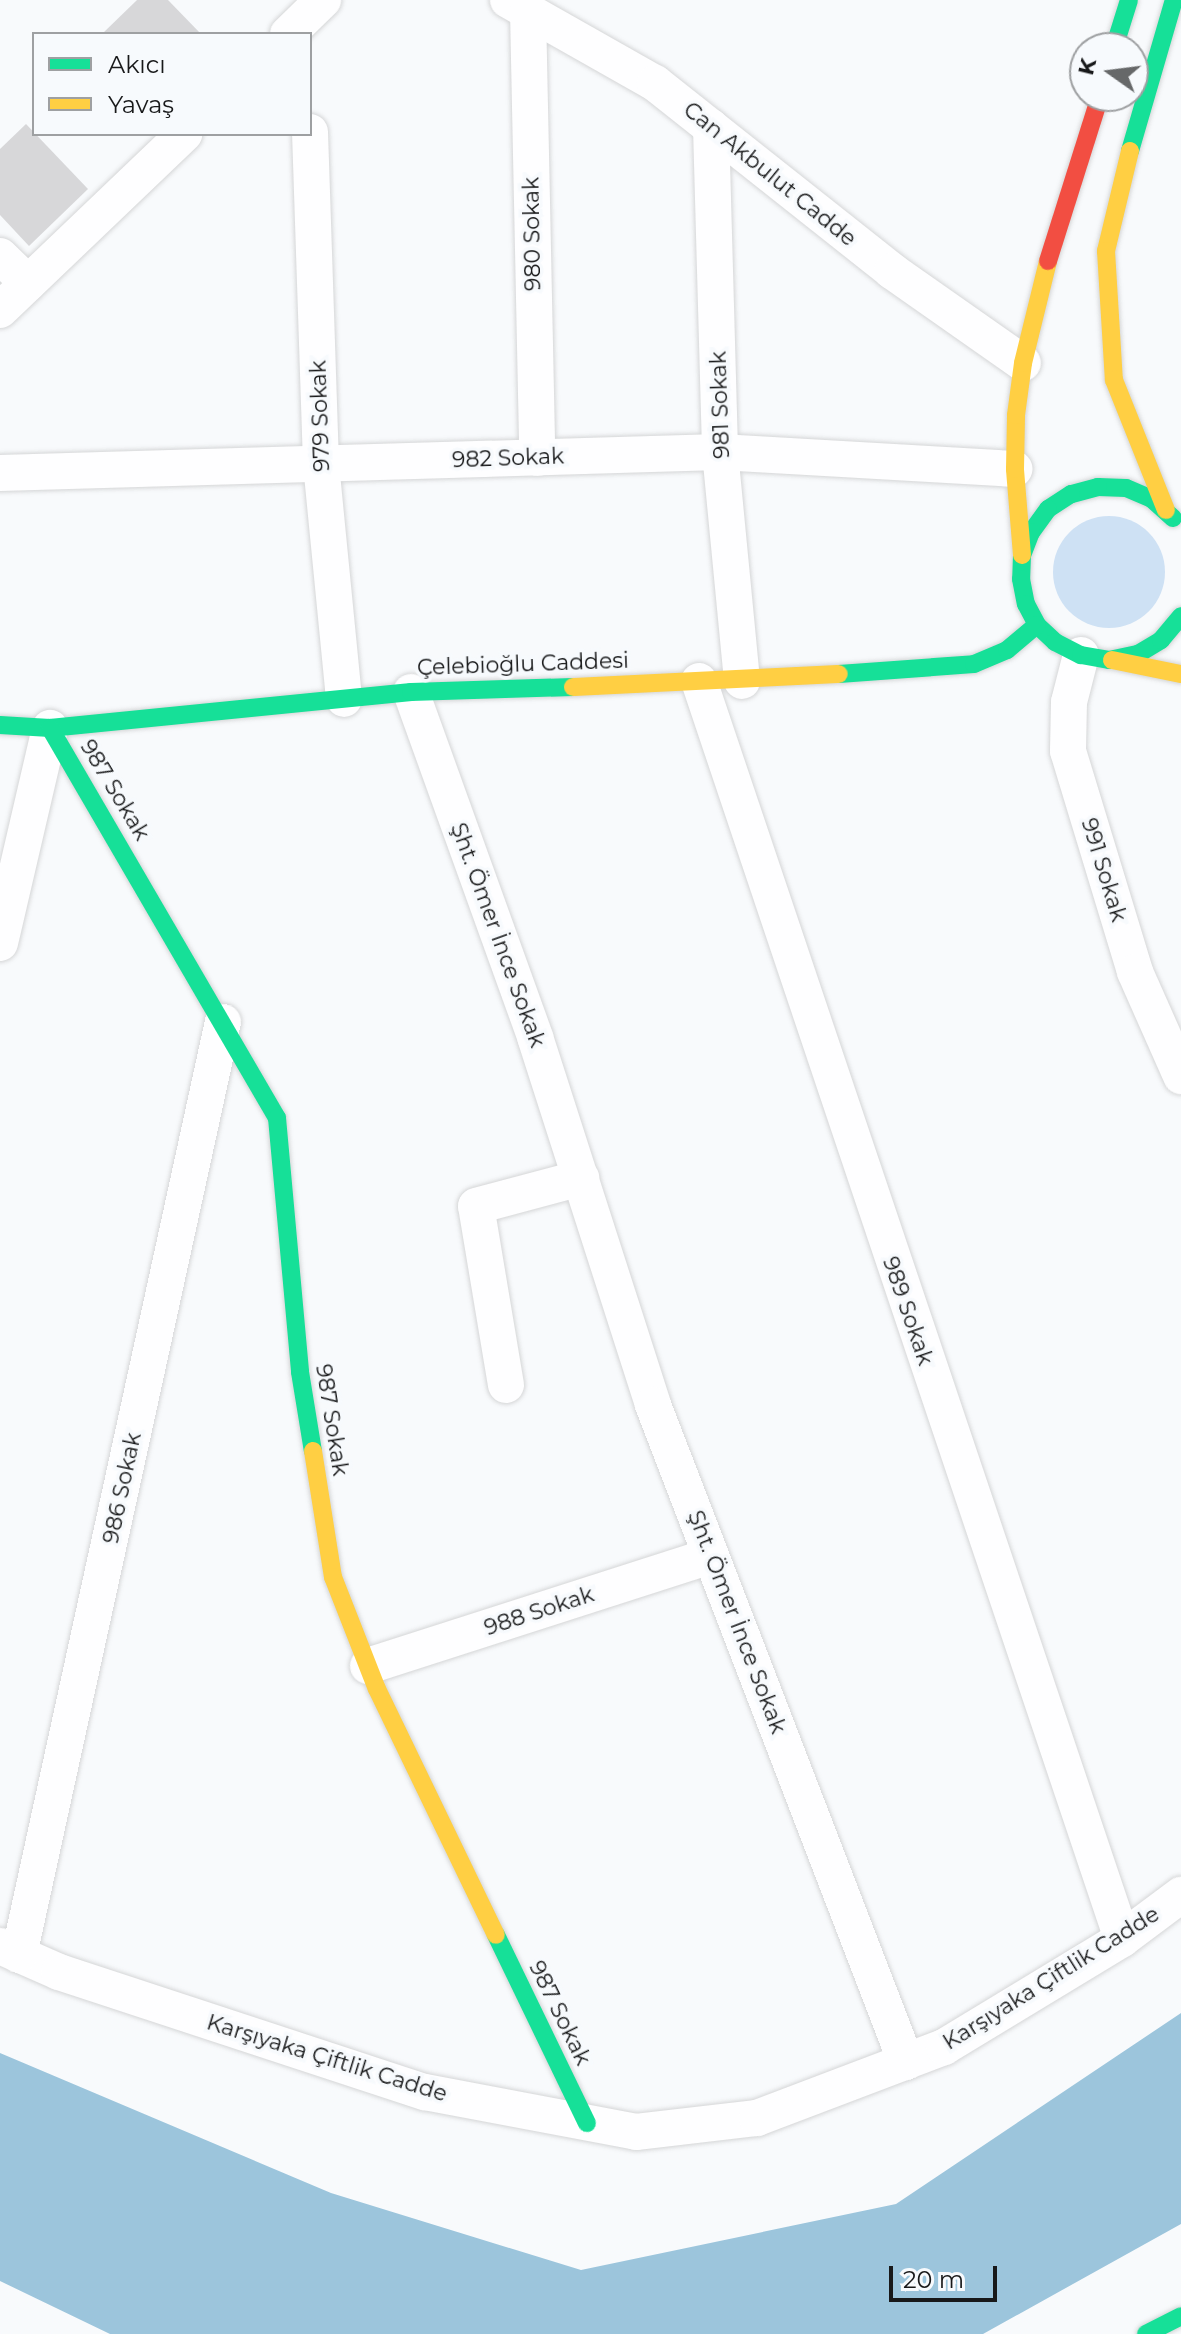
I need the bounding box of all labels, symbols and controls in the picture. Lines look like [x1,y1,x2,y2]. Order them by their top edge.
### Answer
legend [32,32,312,136]
north arrow [1069,32,1149,112]
text: Akıcı [108,50,166,79]
text: K [1072,55,1102,78]
text: Yavaş [108,90,174,119]
street label: Can Akbulut Cadde [678,96,862,252]
street label: 980 Sokak [518,177,546,291]
street label: 981 Sokak [705,351,735,459]
street label: 979 Sokak [305,360,335,472]
street label: 982 Sokak [452,443,564,473]
street label: Çelebioğlu Caddesi [417,647,629,681]
street label: 987 Sokak [75,735,155,845]
street label: 991 Sokak [1076,815,1132,925]
street label: Şht. Ömer İnce Sokak [445,819,551,1051]
street label: 989 Sokak [877,1253,939,1369]
street label: 987 Sokak [310,1362,354,1478]
street label: 986 Sokak [97,1430,147,1546]
street label: Şht. Ömer İnce Sokak [682,1507,792,1737]
street label: 988 Sokak [481,1581,597,1641]
street label: Karşıyaka Çiftlik Cadde [938,1901,1164,2055]
street label: 987 Sokak [523,1957,597,2069]
street label: Karşıyaka Çiftlik Cadde [204,2009,450,2107]
scale bar [893,2250,1001,2300]
text: 20 m [903,2265,964,2294]

